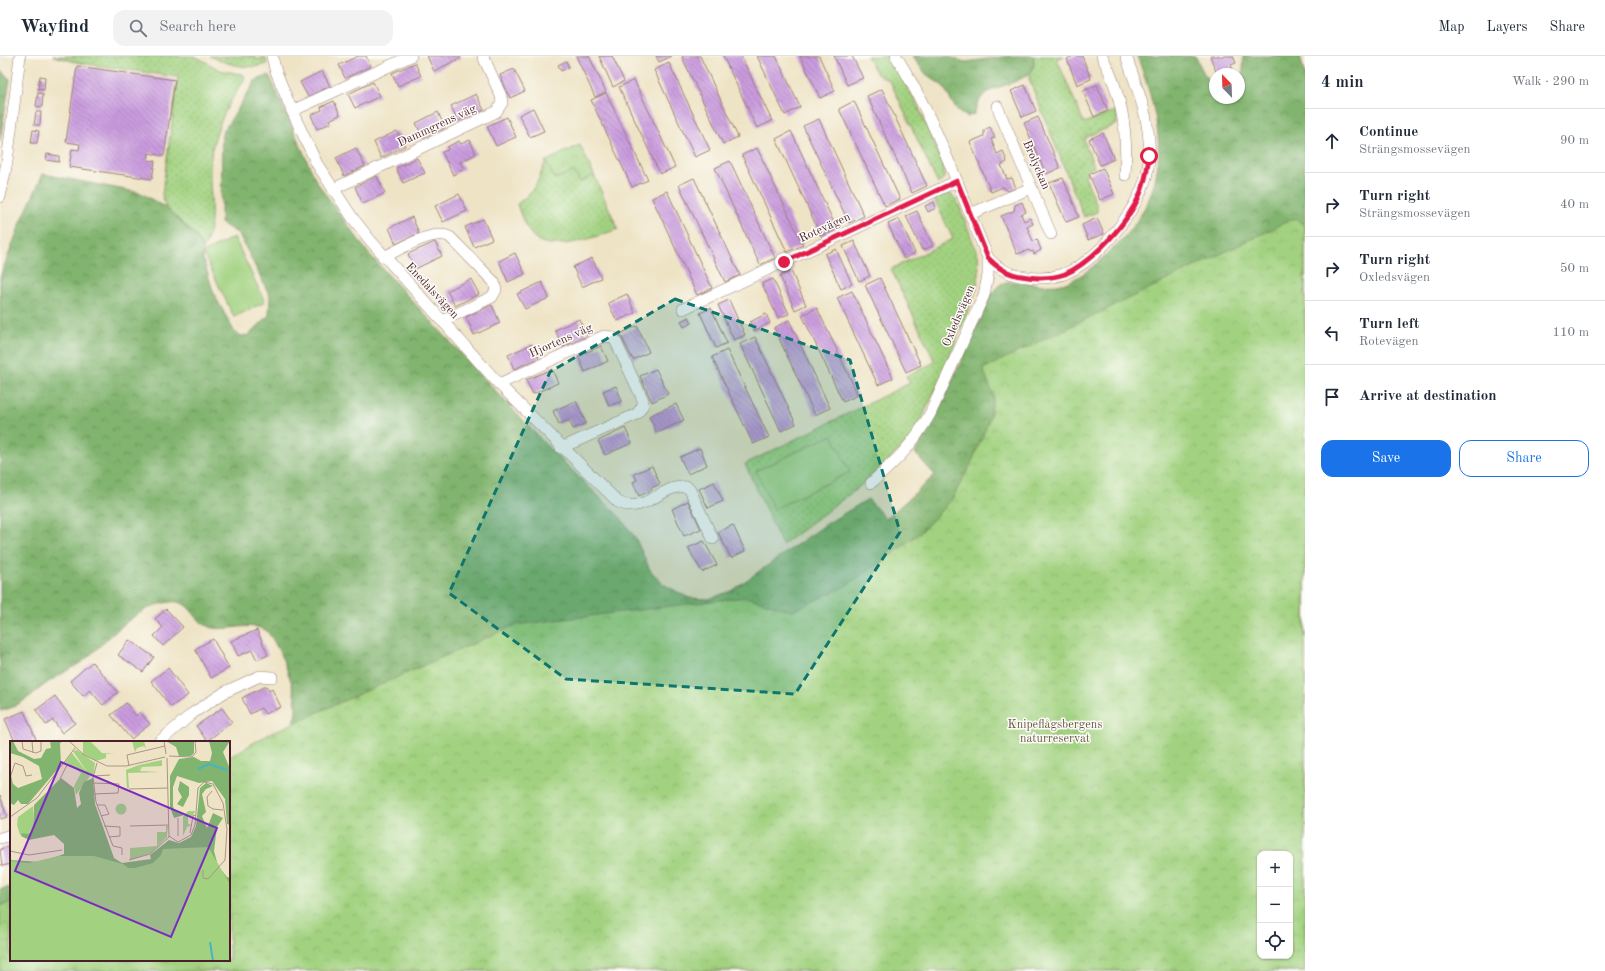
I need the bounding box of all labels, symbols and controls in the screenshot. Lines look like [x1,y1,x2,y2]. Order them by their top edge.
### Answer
search box [113,10,393,46]
icon: search [127,17,149,39]
text: Wayfind [20,18,89,37]
text: Search here [159,20,236,35]
text: Map [1439,20,1465,34]
text: Layers [1487,20,1528,34]
text: Share [1550,20,1585,34]
north arrow [1209,68,1245,104]
text: 4 min [1321,74,1364,91]
text: Walk · 290 m [1512,75,1589,88]
street label: Dammgrens väg [396,102,479,149]
text: Continue [1359,125,1418,140]
icon: ahead [1321,130,1343,152]
text: 90 m [1560,134,1589,147]
street label: Brolyckan [1020,139,1052,192]
text: Strängsmossevägen [1359,143,1470,156]
route start [1140,147,1158,165]
text: Turn right [1359,189,1430,204]
icon: right [1321,194,1343,216]
text: 40 m [1560,198,1589,211]
text: Strängsmossevägen [1359,207,1470,220]
street label: Rotevägen [798,211,853,245]
route end [775,253,793,271]
text: Turn right [1359,253,1430,268]
icon: right [1321,258,1343,280]
street label: Enedalsvägen [403,261,461,322]
text: 50 m [1560,262,1589,275]
text: Oxledsvägen [1359,271,1430,284]
street label: Oxledsvägen [941,283,978,349]
text: Turn left [1359,317,1419,332]
street label: Hjortens väg [528,322,595,360]
icon: left [1321,322,1343,344]
text: 110 m [1552,326,1589,339]
text: Rotevägen [1359,335,1419,348]
icon: arrive [1321,386,1343,408]
text: Arrive at destination [1359,389,1497,404]
button: Save [1321,440,1451,477]
button: Share [1459,440,1589,477]
park label: Knipeflågsbergens naturreservat [1008,719,1102,745]
inset map [10,741,230,961]
map controls [1257,851,1293,959]
button: + [1257,851,1293,887]
button: − [1257,887,1293,923]
button: locate [1257,923,1293,959]

